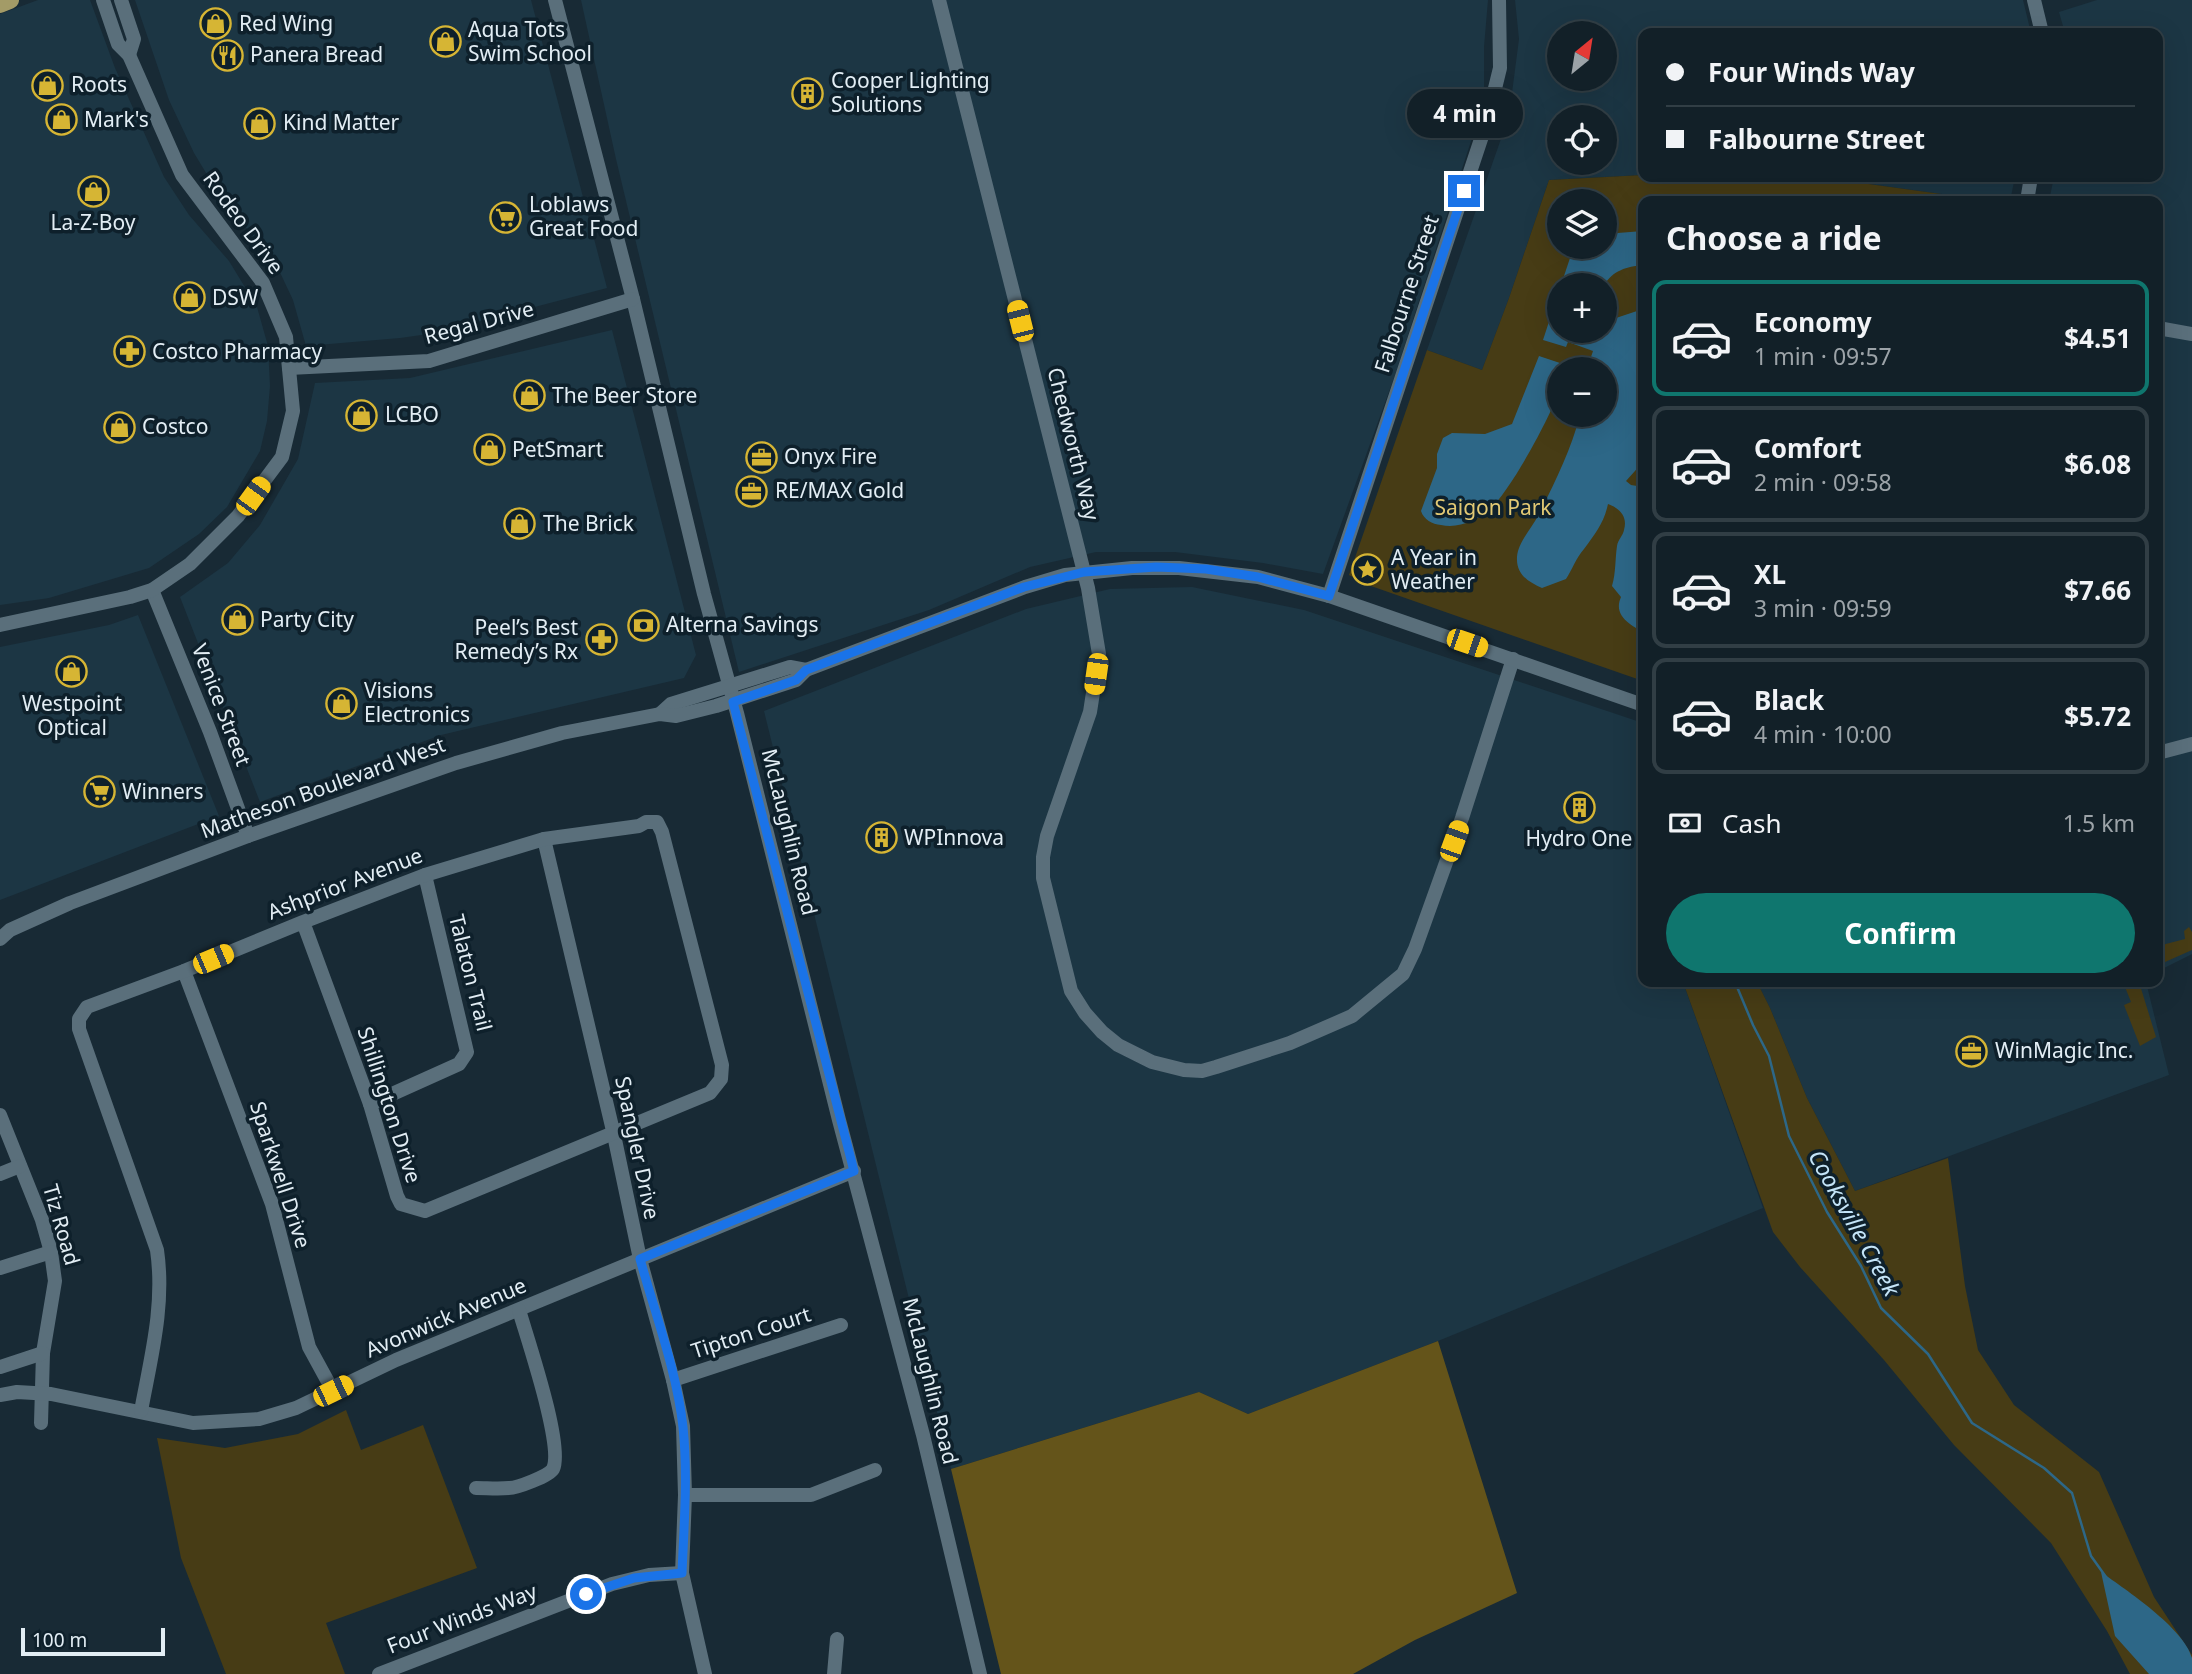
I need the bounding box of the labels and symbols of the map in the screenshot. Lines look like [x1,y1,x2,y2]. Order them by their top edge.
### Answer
shop icon: Red Wing [199,7,233,41]
place label: Red Wing [239,9,333,37]
place label: Aqua Tots Swim School [468,15,592,67]
north arrow [1547,21,1617,91]
shop icon: Aqua Tots Swim School [428,25,462,59]
restaurant icon: Panera Bread [210,38,244,72]
place label: Panera Bread [250,40,383,68]
place label: Cooper Lighting Solutions [831,66,990,118]
shop icon: Roots [31,68,65,102]
place label: Roots [71,70,127,98]
building icon: Cooper Lighting Solutions [791,76,825,110]
callout: 4 min [1406,90,1522,138]
shop icon: Mark's [44,103,78,137]
place label: Mark's [84,105,149,133]
shop icon: Kind Matter [243,106,277,140]
place label: Kind Matter [283,108,400,136]
street label: Rodeo Drive [197,165,291,279]
shop icon: La-Z-Boy [76,174,110,208]
route end [1448,175,1480,207]
place label: Loblaws Great Food [529,190,638,242]
supermarket icon: Loblaws Great Food [489,200,523,234]
place label: La-Z-Boy [51,208,136,236]
street label: Falbourne Street [1367,211,1445,376]
shop icon: DSW [172,281,206,315]
place label: DSW [212,283,259,311]
street label: Regal Drive [421,294,537,350]
car [1005,298,1036,344]
pharmacy icon: Costco Pharmacy [112,335,146,369]
place label: Costco Pharmacy [152,337,322,365]
street label: Chedworth Way [1041,364,1107,523]
shop icon: The Beer Store [512,379,546,413]
place label: The Beer Store [552,381,697,409]
shop icon: LCBO [345,398,379,432]
place label: LCBO [385,400,439,428]
shop icon: Costco [102,410,136,444]
place label: Costco [142,412,208,440]
shop icon: PetSmart [472,433,506,467]
place label: PetSmart [512,435,604,463]
office icon: Onyx Fire [744,440,778,474]
place label: Onyx Fire [784,442,877,470]
car [233,473,274,519]
office icon: RE/MAX Gold [735,474,769,508]
place label: RE/MAX Gold [775,476,904,504]
park label: Saigon Park [1434,493,1552,521]
shop icon: The Brick [503,507,537,541]
place label: The Brick [543,509,635,537]
place label: A Year in Weather [1391,543,1477,595]
place icon: A Year in Weather [1351,553,1385,587]
shop icon: Party City [220,603,254,637]
place label: Party City [260,605,354,633]
bank icon: Alterna Savings [626,608,660,642]
place label: Alterna Savings [666,610,819,638]
place label: Peel’s Best Remedy’s Rx [454,613,578,665]
pharmacy icon: Peel’s Best Remedy’s Rx [584,623,618,657]
car [1444,626,1491,660]
street label: Venice Street [186,640,258,770]
car [1083,652,1110,696]
shop icon: Westpoint Optical [55,655,89,689]
place label: Visions Electronics [364,676,470,728]
shop icon: Visions Electronics [324,686,358,720]
place label: Westpoint Optical [22,689,123,741]
street label: Matheson Boulevard West [197,730,449,844]
street label: McLaughlin Road [756,746,824,918]
supermarket icon: Winners [82,775,116,809]
place label: Winners [122,777,203,805]
building icon: Hydro One [1562,790,1596,824]
car [1437,818,1472,864]
building icon: WPInnova [864,821,898,855]
place label: WPInnova [904,823,1004,851]
place label: Hydro One [1526,824,1632,852]
street label: Ashprior Avenue [263,841,426,926]
street label: Talaton Trail [443,912,499,1034]
car [190,941,237,977]
street label: Shillington Drive [351,1023,428,1186]
office icon: WinMagic Inc. [1955,1034,1989,1068]
place label: WinMagic Inc. [1995,1036,2133,1064]
street label: Spangler Drive [609,1074,667,1222]
street label: Sparkwell Drive [244,1098,318,1252]
water label: Cooksville Creek [1801,1143,1909,1303]
street label: Tiz Road [37,1181,87,1268]
street label: Avonwick Avenue [361,1271,530,1364]
street label: McLaughlin Road [897,1295,965,1467]
street label: Tipton Court [687,1299,814,1365]
car [310,1372,357,1410]
street label: Four Winds Way [383,1576,541,1660]
route start [570,1578,602,1610]
scale bar [21,1625,164,1657]

